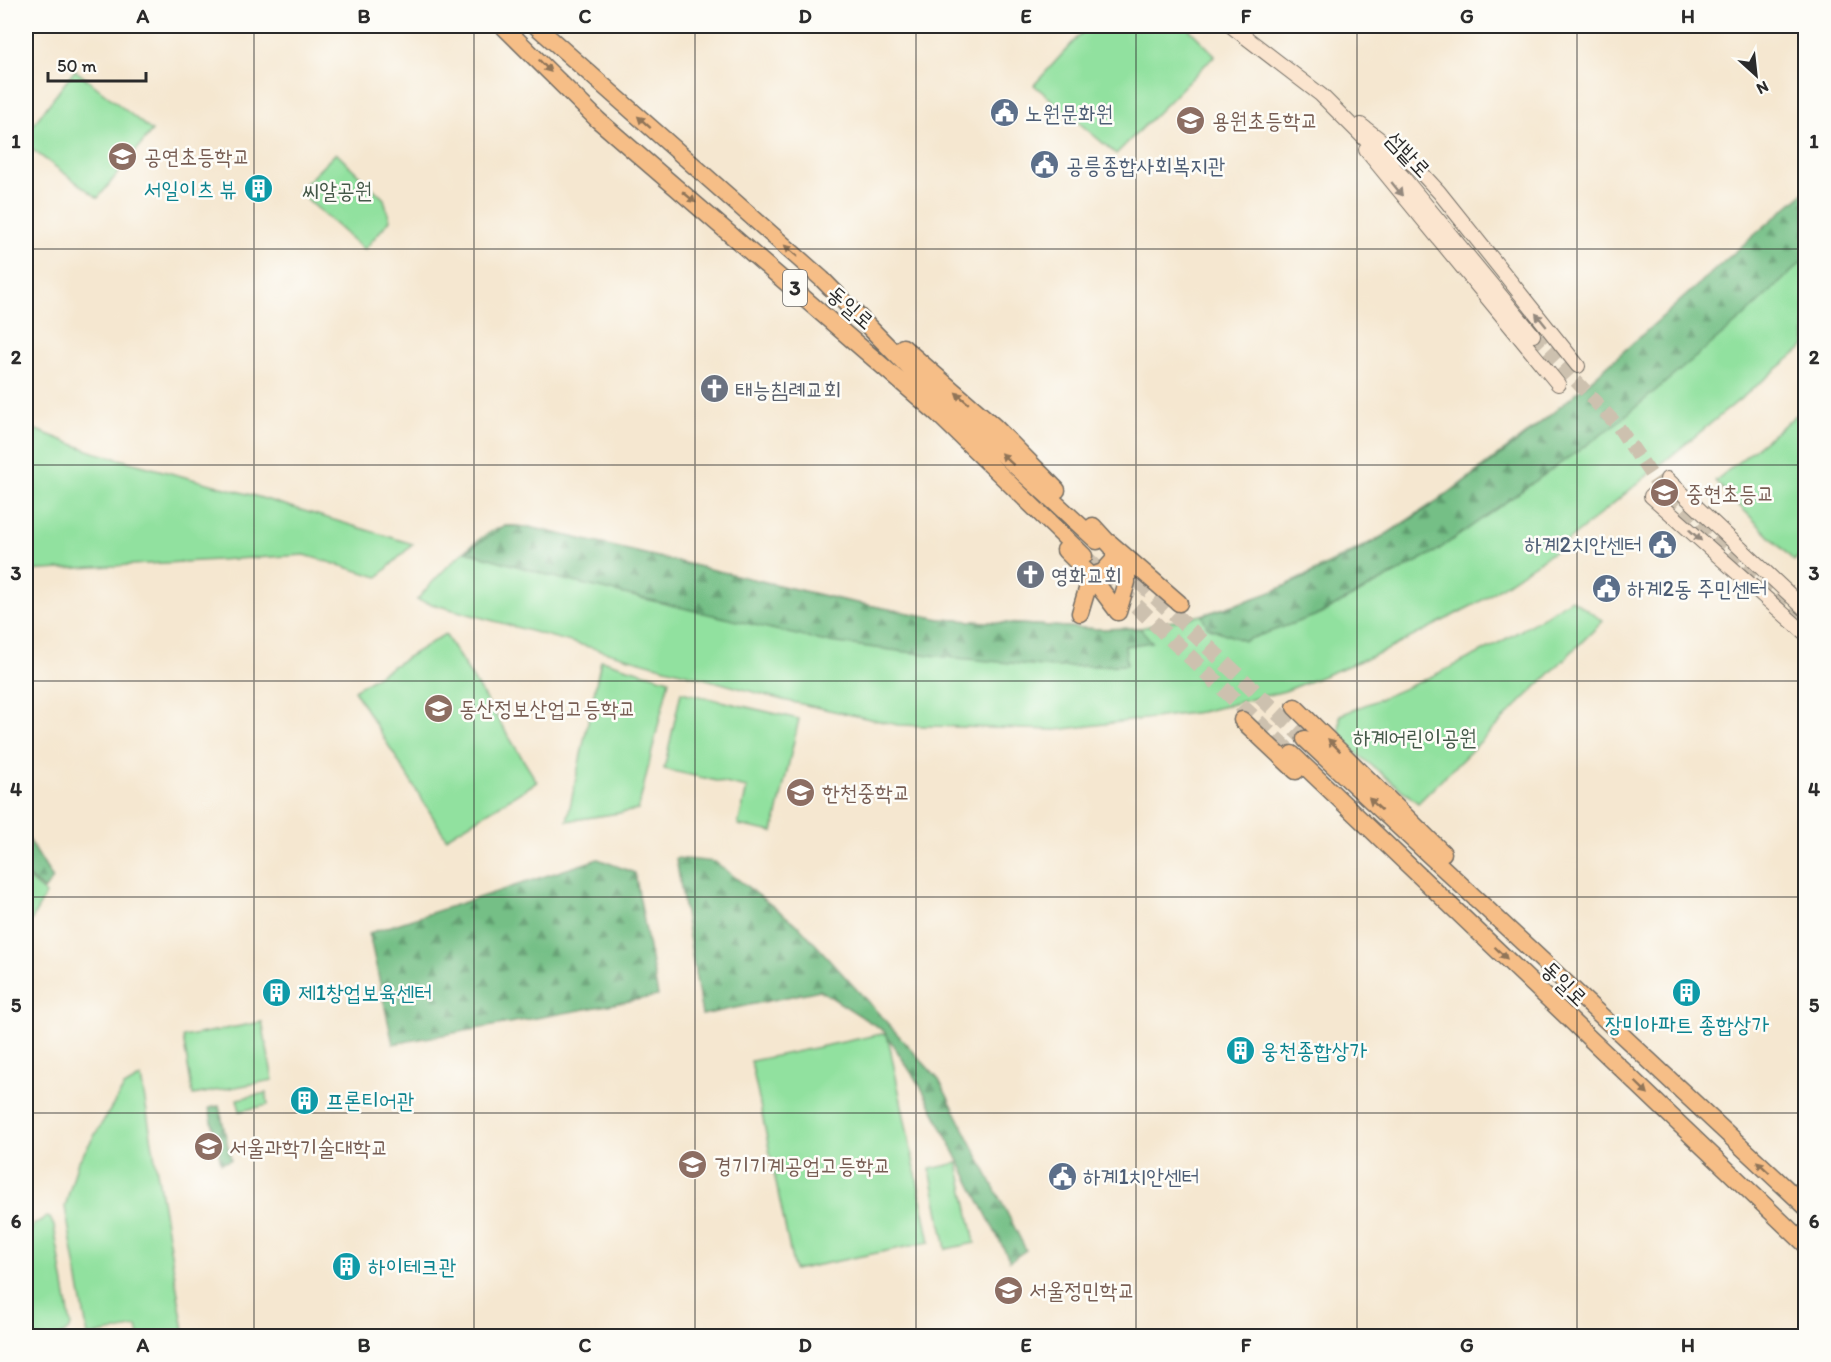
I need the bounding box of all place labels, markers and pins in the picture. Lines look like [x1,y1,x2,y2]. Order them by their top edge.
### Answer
public building icon: 노원문화원 [988,97,1020,129]
place label: 노원문화원 [1025,100,1114,127]
school or university icon: 용원초등학교 [1175,104,1207,136]
place label: 용원초등학교 [1212,107,1318,134]
school or university icon: 공연초등학교 [107,140,139,172]
place label: 공연초등학교 [144,143,250,170]
public building icon: 공릉종합사회복지관 [1029,149,1061,181]
place label: 공릉종합사회복지관 [1066,152,1225,179]
building icon: 서일이츠 뷰 [242,173,274,205]
place label: 서일이츠 뷰 [144,176,237,203]
church icon: 태능침례교회 [698,373,730,405]
place label: 태능침례교회 [735,376,841,403]
school or university icon: 중현초등교 [1649,477,1681,509]
place label: 중현초등교 [1686,480,1775,507]
public building icon: 하계2치안센터 [1647,528,1679,560]
place label: 하계2치안센터 [1524,531,1642,558]
church icon: 영화교회 [1014,559,1046,591]
place label: 영화교회 [1051,562,1122,589]
public building icon: 하계2동 주민센터 [1590,572,1622,604]
place label: 하계2동 주민센터 [1627,575,1767,602]
school or university icon: 동산정보산업고등학교 [422,692,454,724]
place label: 동산정보산업고등학교 [459,695,636,722]
school or university icon: 한천중학교 [785,776,817,808]
place label: 한천중학교 [822,779,911,806]
building icon: 제1창업보육센터 [261,976,293,1008]
building icon: 장미아파트 종합상가 [1671,976,1703,1008]
place label: 제1창업보육센터 [298,979,432,1006]
place label: 장미아파트 종합상가 [1605,1011,1769,1038]
building icon: 웅천종합상가 [1224,1034,1256,1066]
place label: 웅천종합상가 [1261,1037,1368,1064]
building icon: 프론티어관 [289,1084,321,1116]
place label: 프론티어관 [326,1087,415,1114]
school or university icon: 서울과학기술대학교 [192,1131,224,1163]
place label: 서울과학기술대학교 [229,1134,388,1161]
school or university icon: 경기기계공업고등학교 [677,1149,709,1181]
place label: 경기기계공업고등학교 [714,1152,891,1179]
public building icon: 하계1치안센터 [1046,1160,1078,1192]
place label: 하계1치안센터 [1083,1163,1199,1190]
building icon: 하이테크관 [331,1250,363,1282]
place label: 하이테크관 [368,1253,457,1280]
school or university icon: 서울정민학교 [992,1274,1024,1306]
place label: 서울정민학교 [1029,1277,1135,1304]

